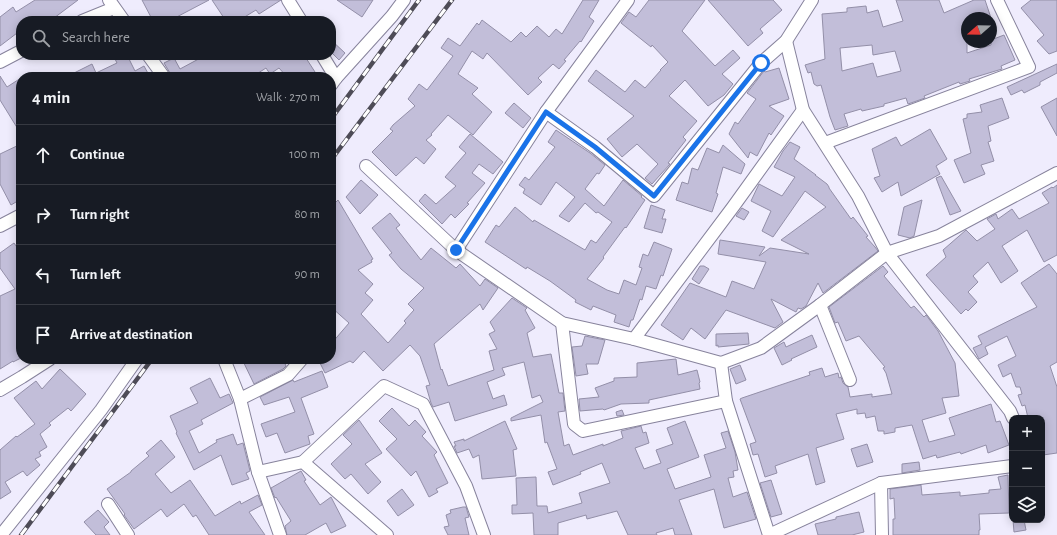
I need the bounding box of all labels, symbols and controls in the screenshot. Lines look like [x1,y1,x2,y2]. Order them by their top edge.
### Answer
north arrow [961,12,997,48]
search box [16,16,336,60]
icon: search [30,27,52,49]
text: Search here [62,30,130,45]
route start [752,54,770,72]
text: 4 min [32,89,70,106]
text: Walk · 270 m [256,91,320,104]
icon: ahead [32,144,54,166]
text: Continue [70,147,125,162]
text: 100 m [289,148,320,161]
icon: right [32,204,54,226]
text: Turn right [70,207,129,222]
text: 80 m [294,208,320,221]
route end [447,241,465,259]
icon: left [32,264,54,286]
text: Turn left [70,267,121,282]
text: 90 m [294,268,320,281]
icon: arrive [32,324,54,346]
text: Arrive at destination [70,327,193,342]
map controls [1009,415,1045,523]
button: + [1009,415,1045,451]
button: − [1009,451,1045,487]
button: layers [1009,487,1045,523]

